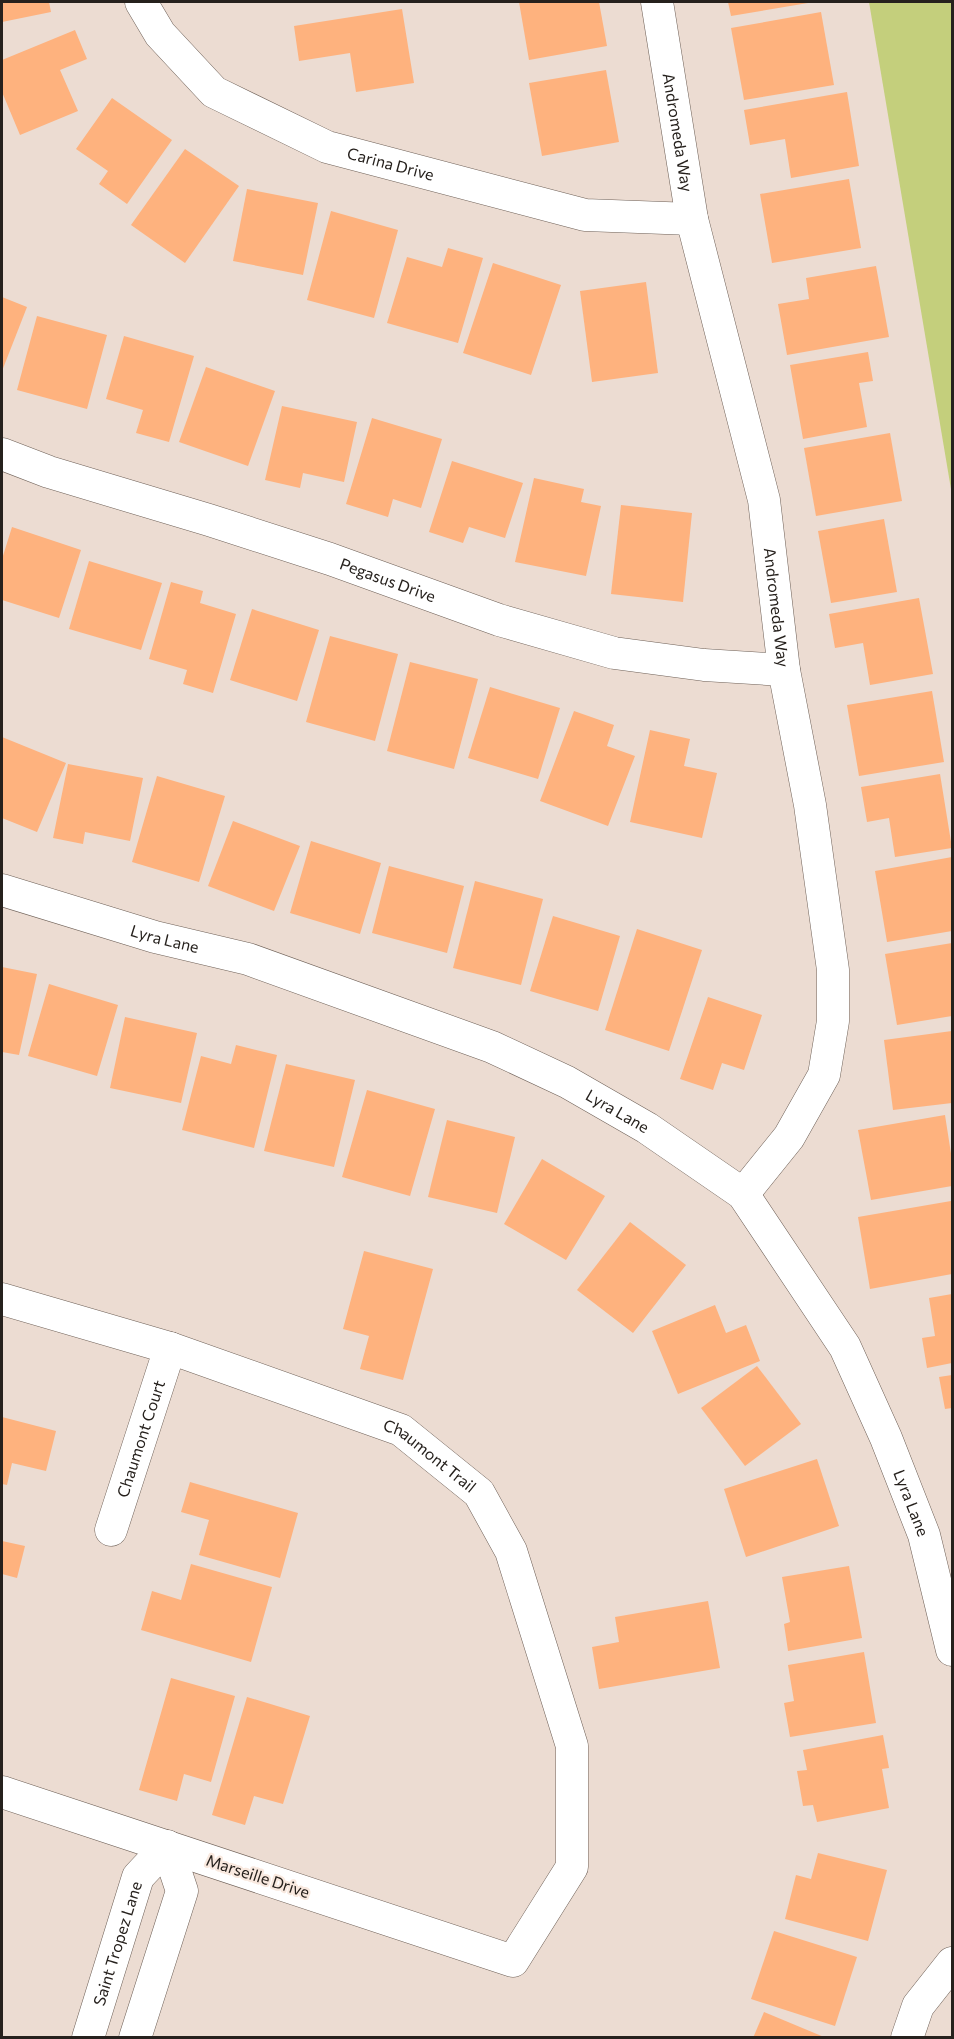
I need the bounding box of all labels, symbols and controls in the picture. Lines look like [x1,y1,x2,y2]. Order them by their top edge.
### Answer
street label: Andromeda Way [660,71,697,193]
street label: Carina Drive [345,143,436,184]
street label: Andromeda Way [761,547,794,668]
street label: Pegasus Drive [338,553,438,605]
street label: Lyra Lane [128,920,201,956]
street label: Lyra Lane [583,1085,653,1136]
street label: Chaumont Court [112,1377,168,1500]
street label: Chaumont Trail [381,1415,480,1496]
street label: Lyra Lane [890,1467,933,1539]
street label: Marseille Drive [204,1850,312,1901]
street label: Saint Tropez Lane [89,1879,145,2008]

